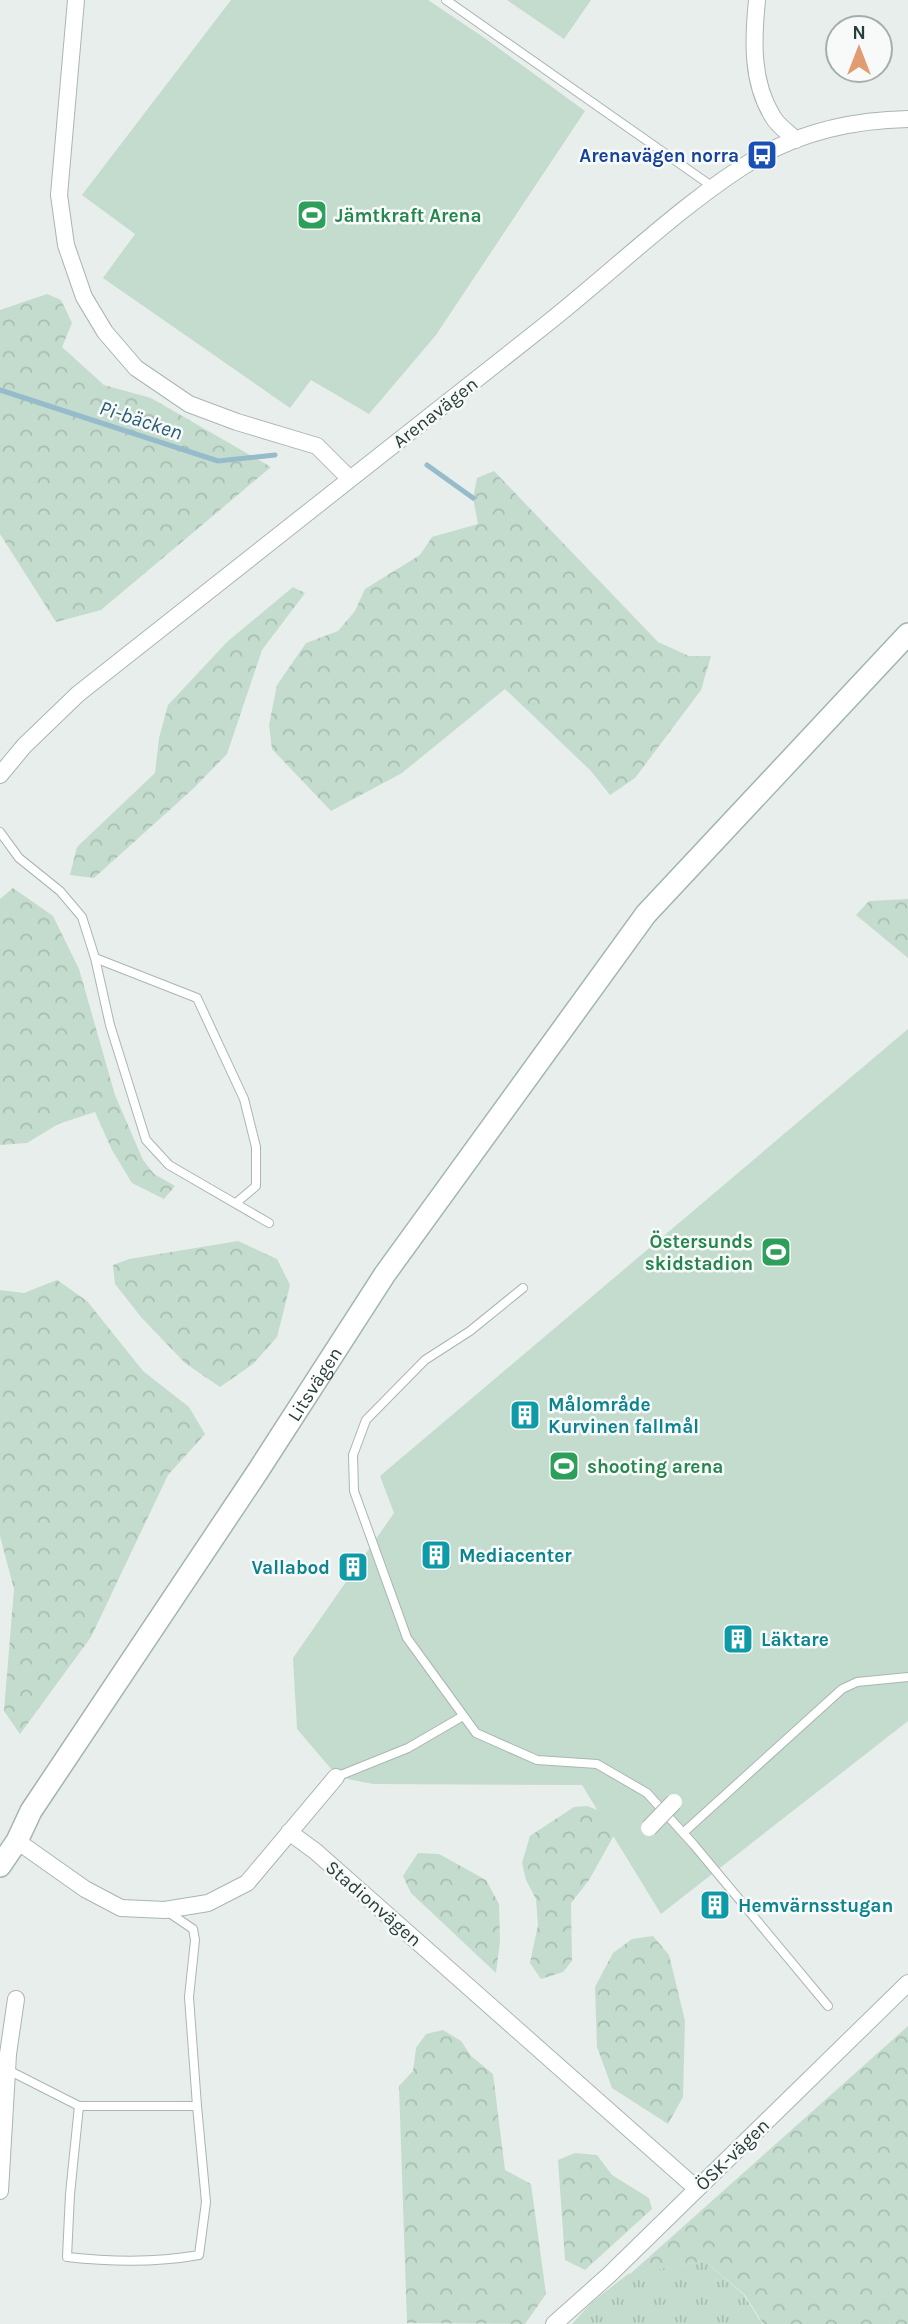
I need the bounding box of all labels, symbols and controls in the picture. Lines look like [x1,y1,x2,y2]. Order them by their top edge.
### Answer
north arrow [824,14,894,84]
text: N [852,22,866,44]
bus stop icon: Arenavägen norra [745,138,779,172]
place label: Arenavägen norra [579,145,739,167]
sports icon: Jämtkraft Arena [295,198,329,232]
place label: Jämtkraft Arena [335,205,482,227]
street label: Arenavägen [389,373,482,453]
water label: Pi-bäcken [96,395,186,445]
place label: Östersunds skidstadion [645,1230,753,1275]
sports icon: Östersunds skidstadion [759,1235,793,1269]
street label: Litsvägen [283,1343,347,1425]
place label: Målområde Kurvinen fallmål [548,1394,699,1438]
building icon: Målområde Kurvinen fallmål [508,1398,542,1432]
sports icon: shooting arena [547,1449,581,1483]
place label: shooting arena [587,1456,723,1478]
building icon: Mediacenter [419,1538,453,1572]
place label: Mediacenter [459,1545,572,1567]
building icon: Vallabod [336,1550,370,1584]
place label: Vallabod [251,1557,330,1579]
building icon: Läktare [721,1622,755,1656]
place label: Läktare [761,1629,829,1651]
street label: Stadionvägen [321,1856,426,1951]
building icon: Hemvärnsstugan [698,1888,732,1922]
place label: Hemvärnsstugan [738,1895,893,1917]
street label: ÖSK-vägen [691,2114,774,2195]

